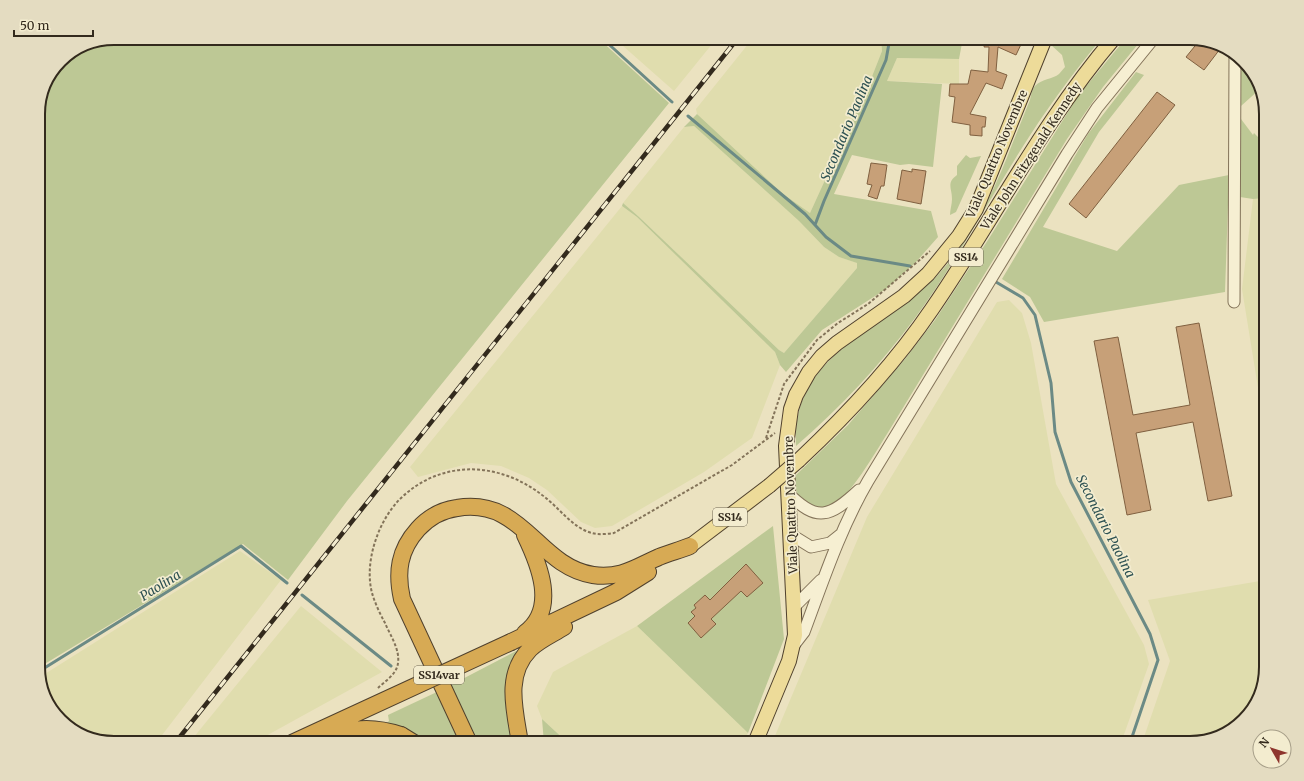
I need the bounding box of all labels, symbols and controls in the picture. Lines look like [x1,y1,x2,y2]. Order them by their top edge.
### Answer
scale bar [14,12,93,38]
text: 50 m [20,18,49,33]
water label: Secondario Paolina [816,73,876,184]
street label: Viale John Fitzgerald Kennedy [977,79,1084,233]
street label: Viale Quattro Novembre [962,87,1030,221]
road number: SS14 [949,248,983,266]
street label: Viale Quattro Novembre [781,436,800,575]
water label: Secondario Paolina [1072,472,1139,581]
road number: SS14 [713,508,747,526]
water label: Paolina [137,566,184,605]
road number: SS14var [414,666,464,684]
north arrow [1252,729,1292,769]
text: N [1256,735,1273,750]

